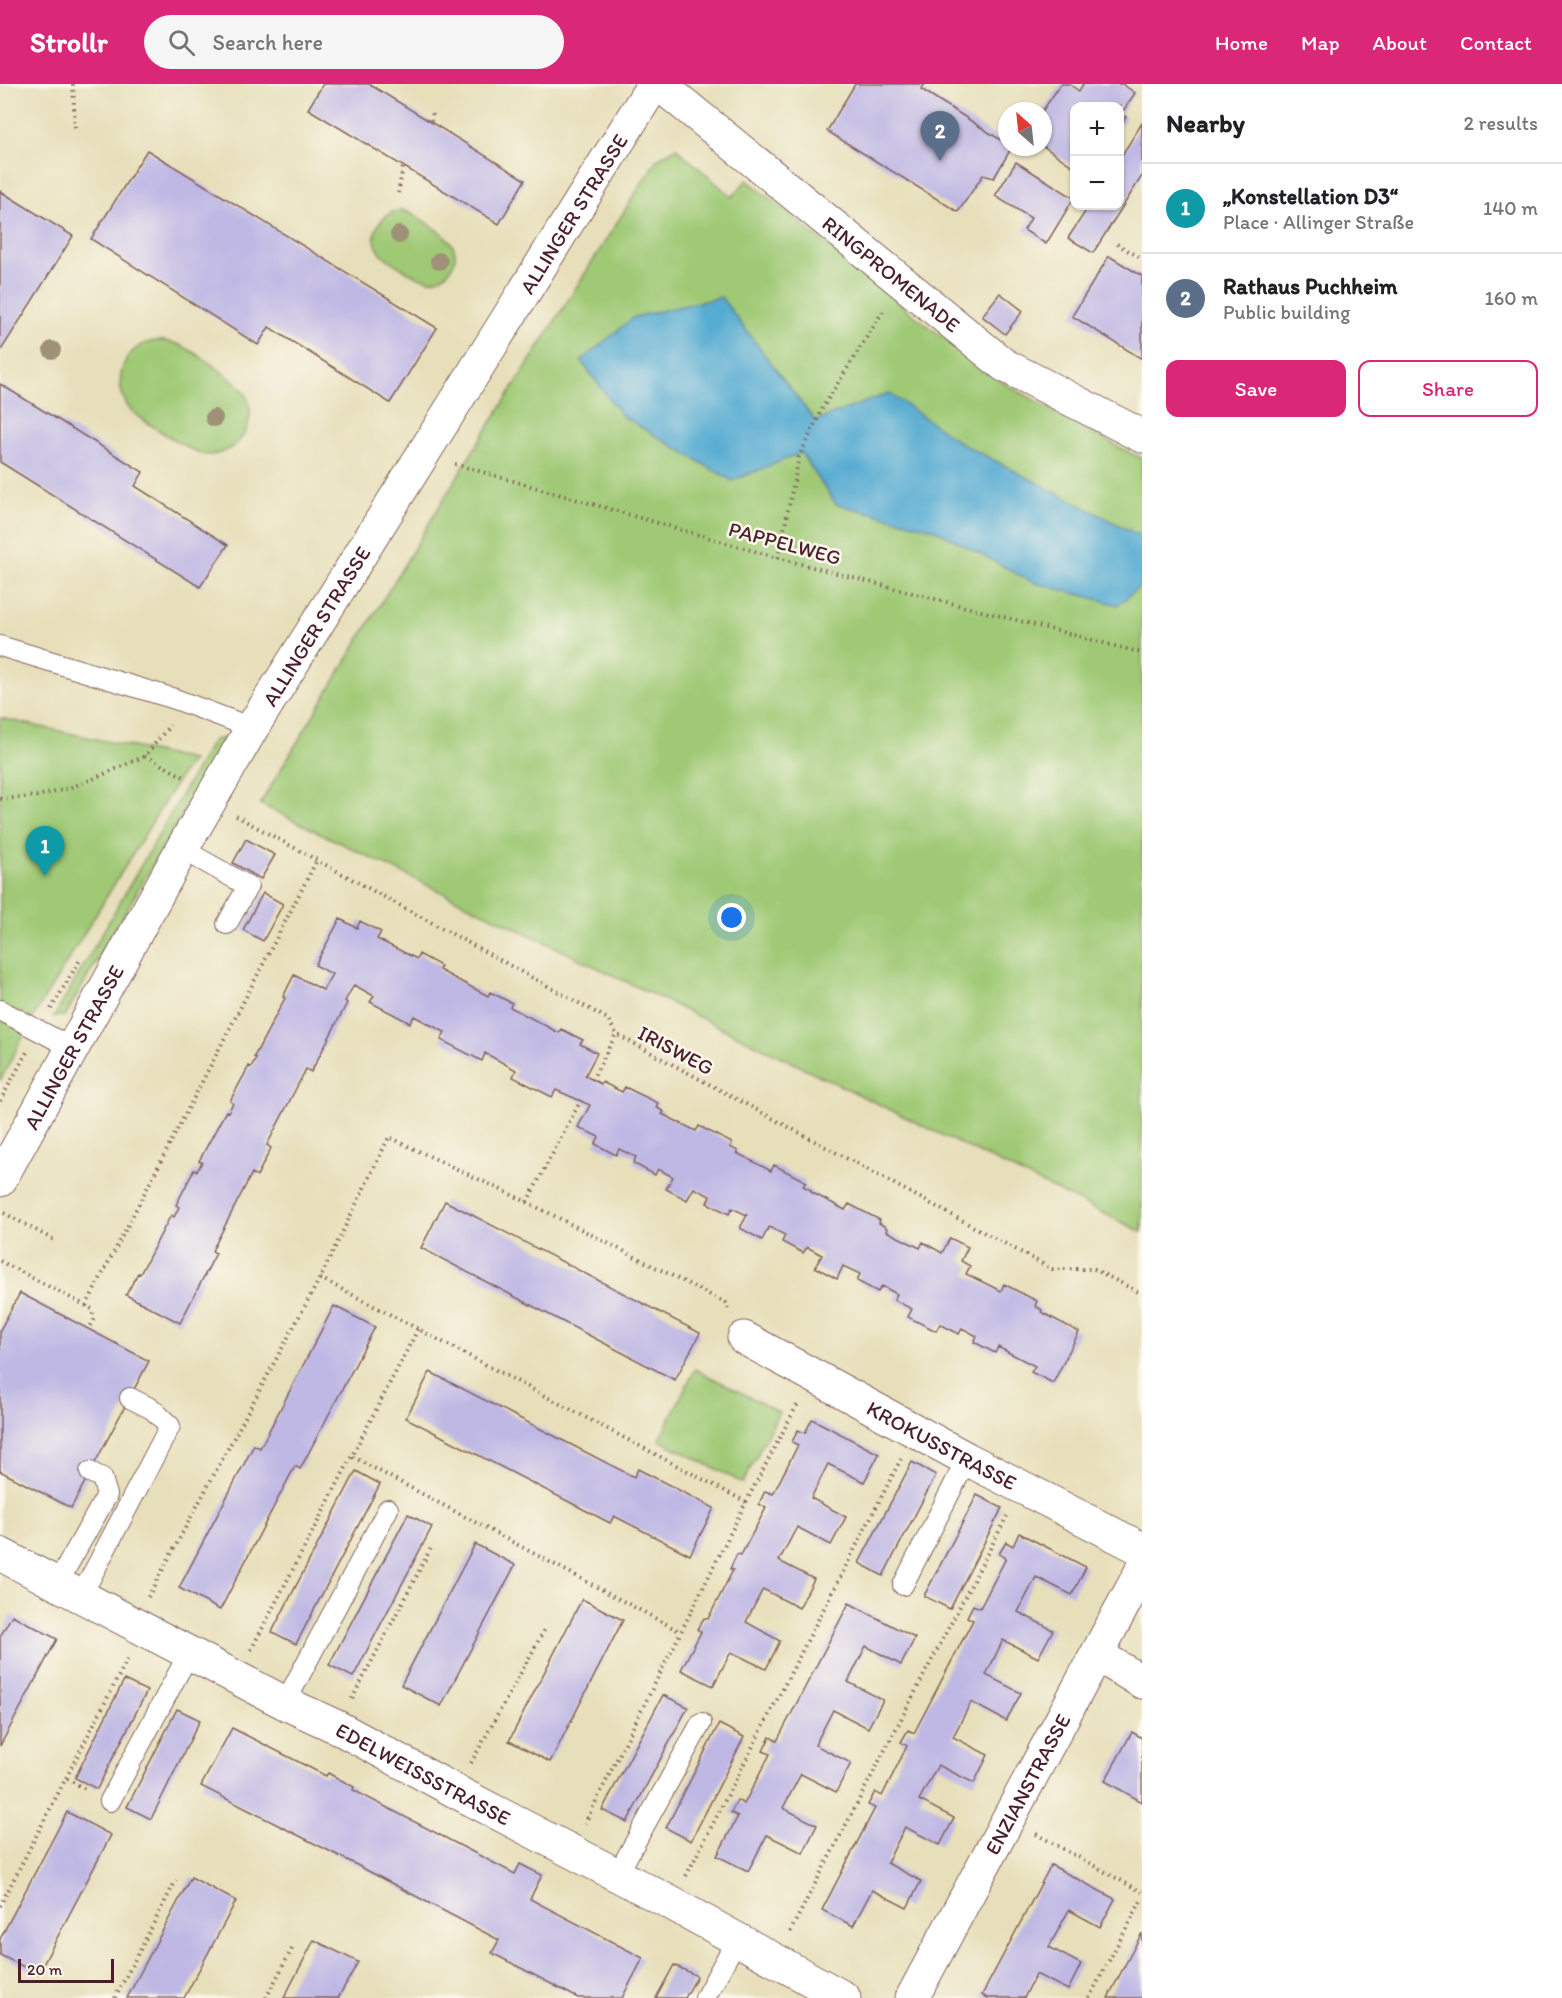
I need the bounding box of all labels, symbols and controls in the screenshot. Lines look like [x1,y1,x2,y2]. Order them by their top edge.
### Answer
search box [144,15,564,69]
text: Strollr [30,25,108,59]
icon: search [165,26,198,59]
text: Search here [213,29,323,56]
text: Home [1215,30,1268,55]
text: Map [1301,30,1340,55]
text: About [1373,30,1427,55]
text: Contact [1460,30,1532,55]
north arrow [998,102,1052,156]
map controls [1070,102,1124,210]
button: + [1070,102,1124,156]
text: Nearby [1166,107,1245,139]
text: 2 results [1464,111,1538,135]
pin: 2 [920,112,960,161]
street label: ALLINGER STRASSE [514,129,633,298]
button: − [1070,156,1124,210]
text: „Konstellation D3“ [1223,183,1398,210]
text: 1 [1181,196,1190,220]
text: 140 m [1483,196,1538,220]
street label: RINGPROMENADE [818,210,966,337]
text: Place · Allinger Straße [1223,210,1414,234]
text: Rathaus Puchheim [1223,273,1398,300]
text: 2 [1180,286,1191,310]
text: 160 m [1485,286,1538,310]
text: Public building [1223,300,1350,324]
button: Save [1166,360,1346,417]
button: Share [1358,360,1538,417]
street label: PAPPELWEG [726,516,844,570]
street label: ALLINGER STRASSE [257,541,375,710]
pin: 1 [26,826,64,876]
your location [717,903,746,932]
street label: ALLINGER STRASSE [18,960,129,1133]
street label: IRISWEG [634,1020,718,1080]
street label: KROKUSSTRASSE [863,1395,1021,1495]
street label: ENZIANSTRASSE [979,1709,1075,1859]
street label: EDELWEISSSTRASSE [332,1716,515,1830]
scale bar [18,1956,114,1984]
text: 20 m [27,1960,62,1979]

